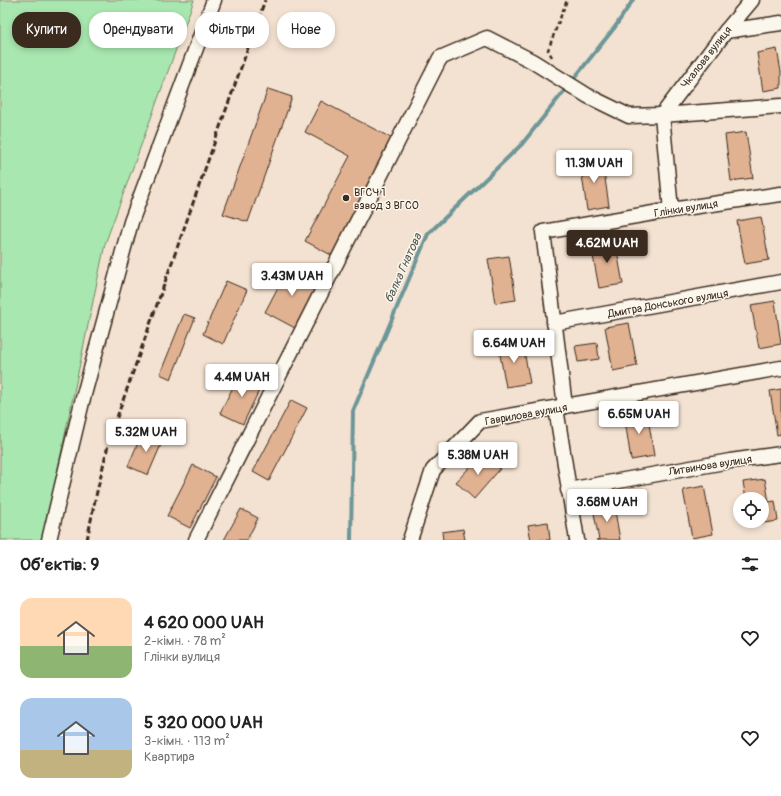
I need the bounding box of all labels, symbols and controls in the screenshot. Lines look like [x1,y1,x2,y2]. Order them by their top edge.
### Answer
chip: Купити [12,12,81,48]
chip: Орендувати [89,12,187,48]
chip: Фільтри [195,12,269,48]
chip: Нове [277,12,335,48]
street label: Чкалова вулиця [678,24,735,91]
pin: 11.3M UAH [548,150,640,184]
text: 11.3M UAH [565,155,623,171]
place label: ВГСЧ 1 взвод 3 ВГСО [354,186,419,212]
marker: ВГСЧ 1 взвод 3 ВГСО [341,193,351,203]
street label: Глінки вулиця [653,197,719,220]
water label: балка Гнатова [381,230,426,305]
pin: 4.62M UAH [561,230,653,264]
text: 4.62M UAH [576,235,638,251]
pin: 3.43M UAH [246,263,338,297]
text: 3.43M UAH [261,268,323,284]
street label: Дмитра Донського вулиця [606,286,729,321]
pin: 6.64M UAH [468,330,560,364]
text: 6.64M UAH [483,335,545,351]
pin: 4.4M UAH [201,364,283,398]
text: 4.4M UAH [214,369,270,385]
street label: Гаврилова вулиця [484,401,568,428]
pin: 6.65M UAH [593,401,685,435]
text: 6.65M UAH [608,406,670,422]
pin: 5.32M UAH [100,419,192,453]
text: 5.32M UAH [115,424,177,440]
pin: 5.38M UAH [432,442,524,476]
text: 5.38M UAH [447,447,509,463]
street label: Литвинова вулиця [666,452,753,479]
pin: 3.68M UAH [561,489,653,523]
map controls [733,492,769,528]
button: locate [733,492,769,528]
text: 3.68M UAH [576,494,638,510]
icon: filters [739,553,761,575]
text: Об’єктів: 9 [20,554,99,575]
text: 4 620 000 UAH [144,612,264,633]
icon: home [52,614,100,662]
icon: heart [739,627,761,649]
text: 2-кімн. · 78 m² [144,633,226,649]
text: Глінки вулиця [144,649,220,665]
text: 5 320 000 UAH [144,712,263,733]
icon: home [52,714,100,762]
icon: heart [739,727,761,749]
text: 3-кімн. · 113 m² [144,733,230,749]
text: Квартира [144,749,195,765]

